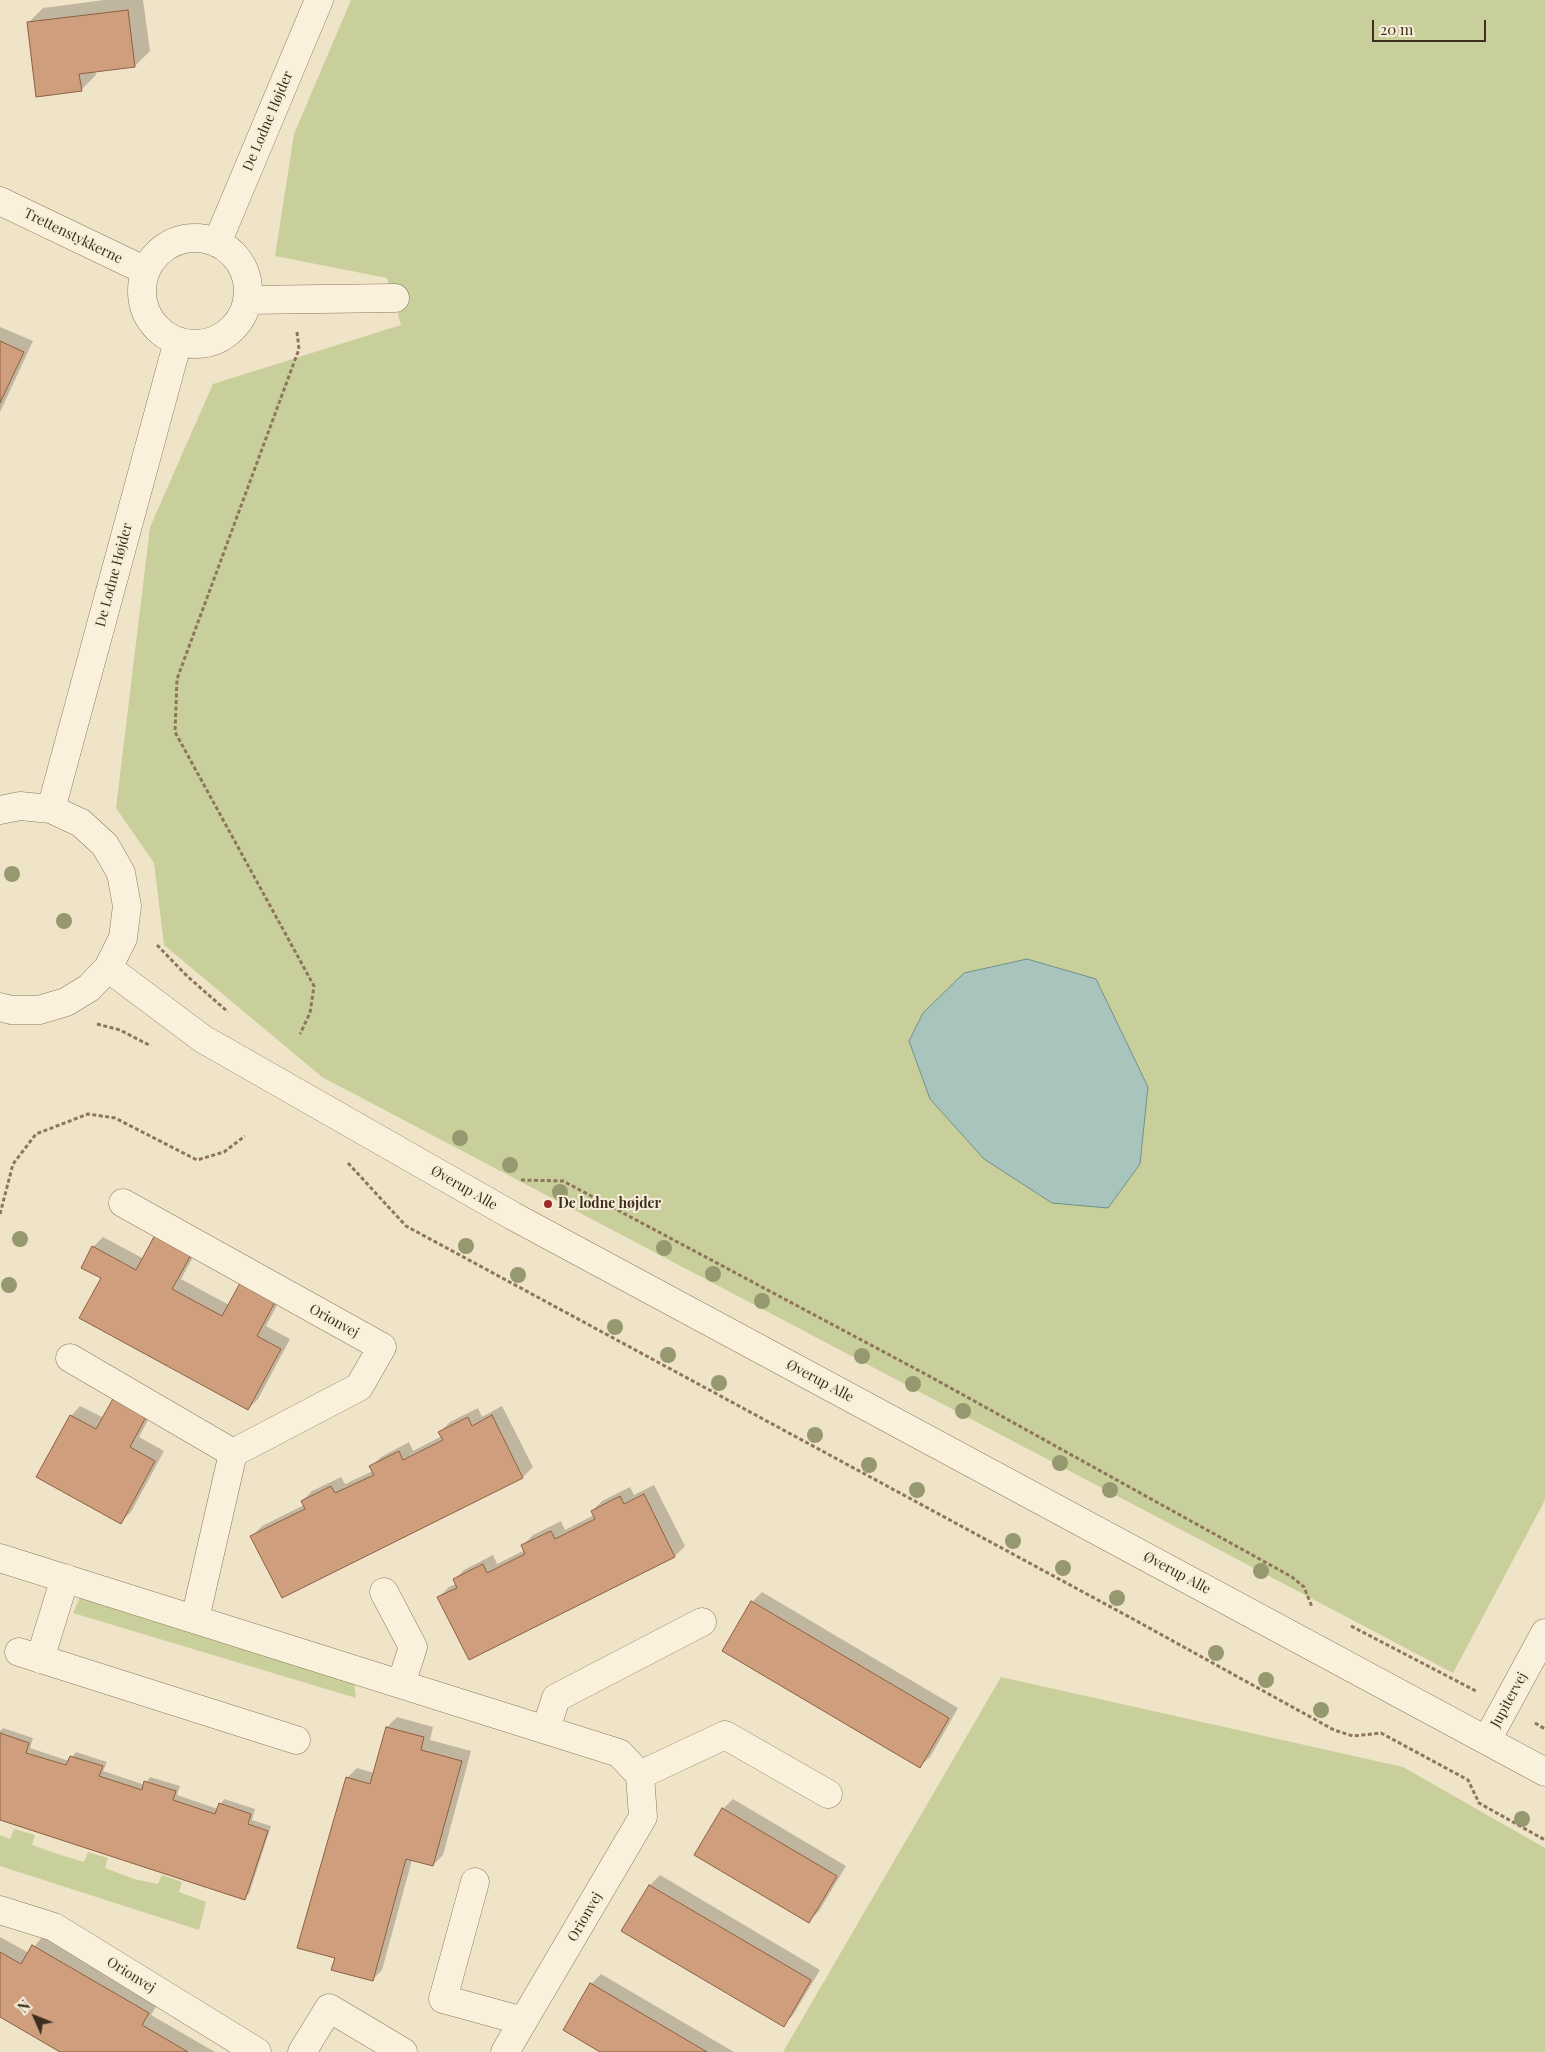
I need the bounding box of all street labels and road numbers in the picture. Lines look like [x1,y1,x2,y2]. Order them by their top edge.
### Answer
street label: De Lodne Højder [239,69,297,173]
street label: Trettenstykkerne [21,205,125,267]
street label: De Lodne Højder [92,521,136,629]
street label: Øverup Alle [428,1162,500,1214]
street label: Orionvej [306,1301,362,1341]
street label: Øverup Alle [783,1356,857,1406]
street label: Øverup Alle [1140,1548,1214,1598]
street label: Jupitervej [1487,1669,1531,1731]
street label: Orionvej [564,1889,606,1945]
street label: Orionvej [104,1954,158,1996]

